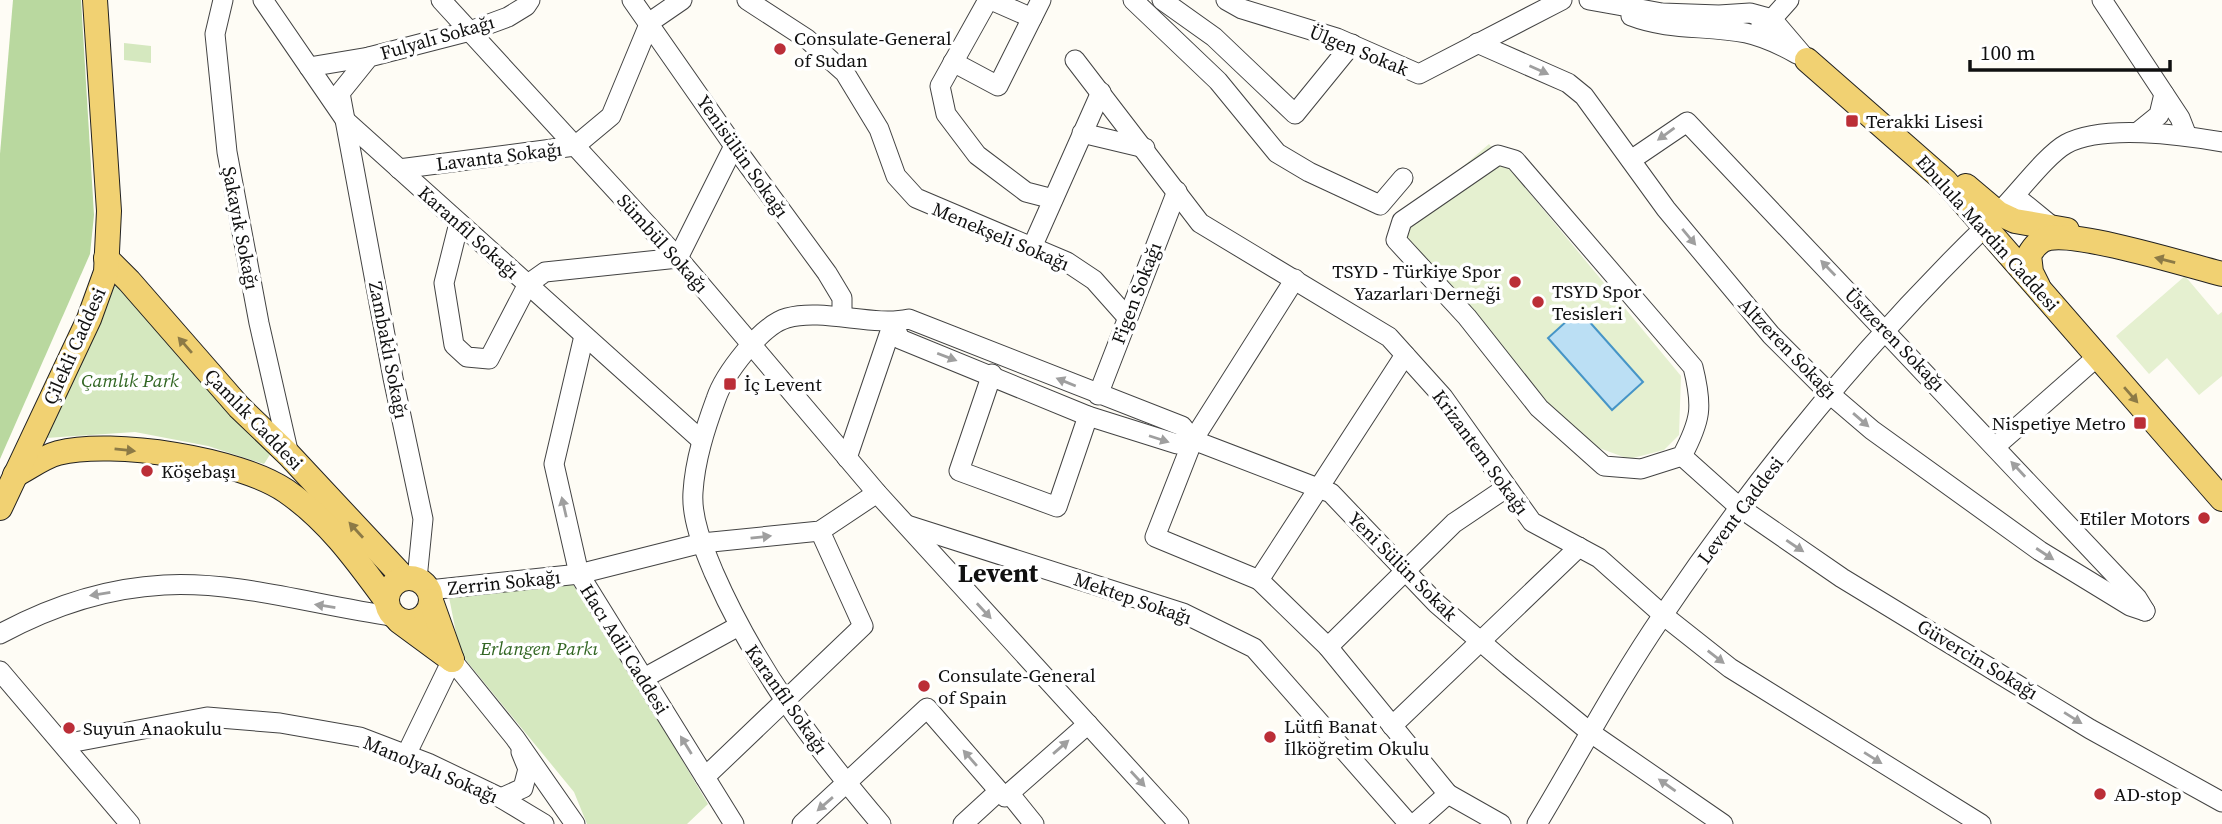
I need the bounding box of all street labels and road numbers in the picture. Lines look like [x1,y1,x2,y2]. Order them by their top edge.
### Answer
street label: Fulyalı Sokağı [377,8,497,66]
street label: Ülgen Sokak [1305,18,1413,82]
street label: Yenisülün Sokağı [691,89,795,223]
street label: Lavanta Sokağı [435,135,564,177]
street label: Ebulula Mardin Caddesi [1910,149,2066,317]
street label: Şakayık Sokağı [216,164,266,292]
street label: Karanfil Sokağı [413,180,525,285]
street label: Sümbül Sokağı [612,188,715,298]
street label: Menekşeli Sokağı [928,195,1074,277]
street label: Figen Sokağı [1105,238,1167,348]
street label: Zambaklı Sokağı [363,279,415,421]
street label: Üstzeren Sokağı [1839,282,1951,397]
street label: Çilekli Caddesi [37,283,112,409]
street label: Altzeren Sokağı [1733,292,1843,405]
street label: Çamlık Caddesi [199,363,309,476]
street label: Krizantem Sokağı [1427,384,1535,520]
street label: Levent Caddesi [1691,451,1789,569]
street label: Yeni Sülün Sokak [1342,505,1464,627]
street label: Zerrin Sokağı [446,563,562,601]
street label: Mektep Sokağı [1071,566,1196,630]
street label: Hacı Adil Caddesi [574,579,676,719]
street label: Güvercin Sokağı [1913,613,2044,705]
street label: Karanfil Sokağı [740,639,835,759]
street label: Manolyalı Sokağı [360,729,503,809]

